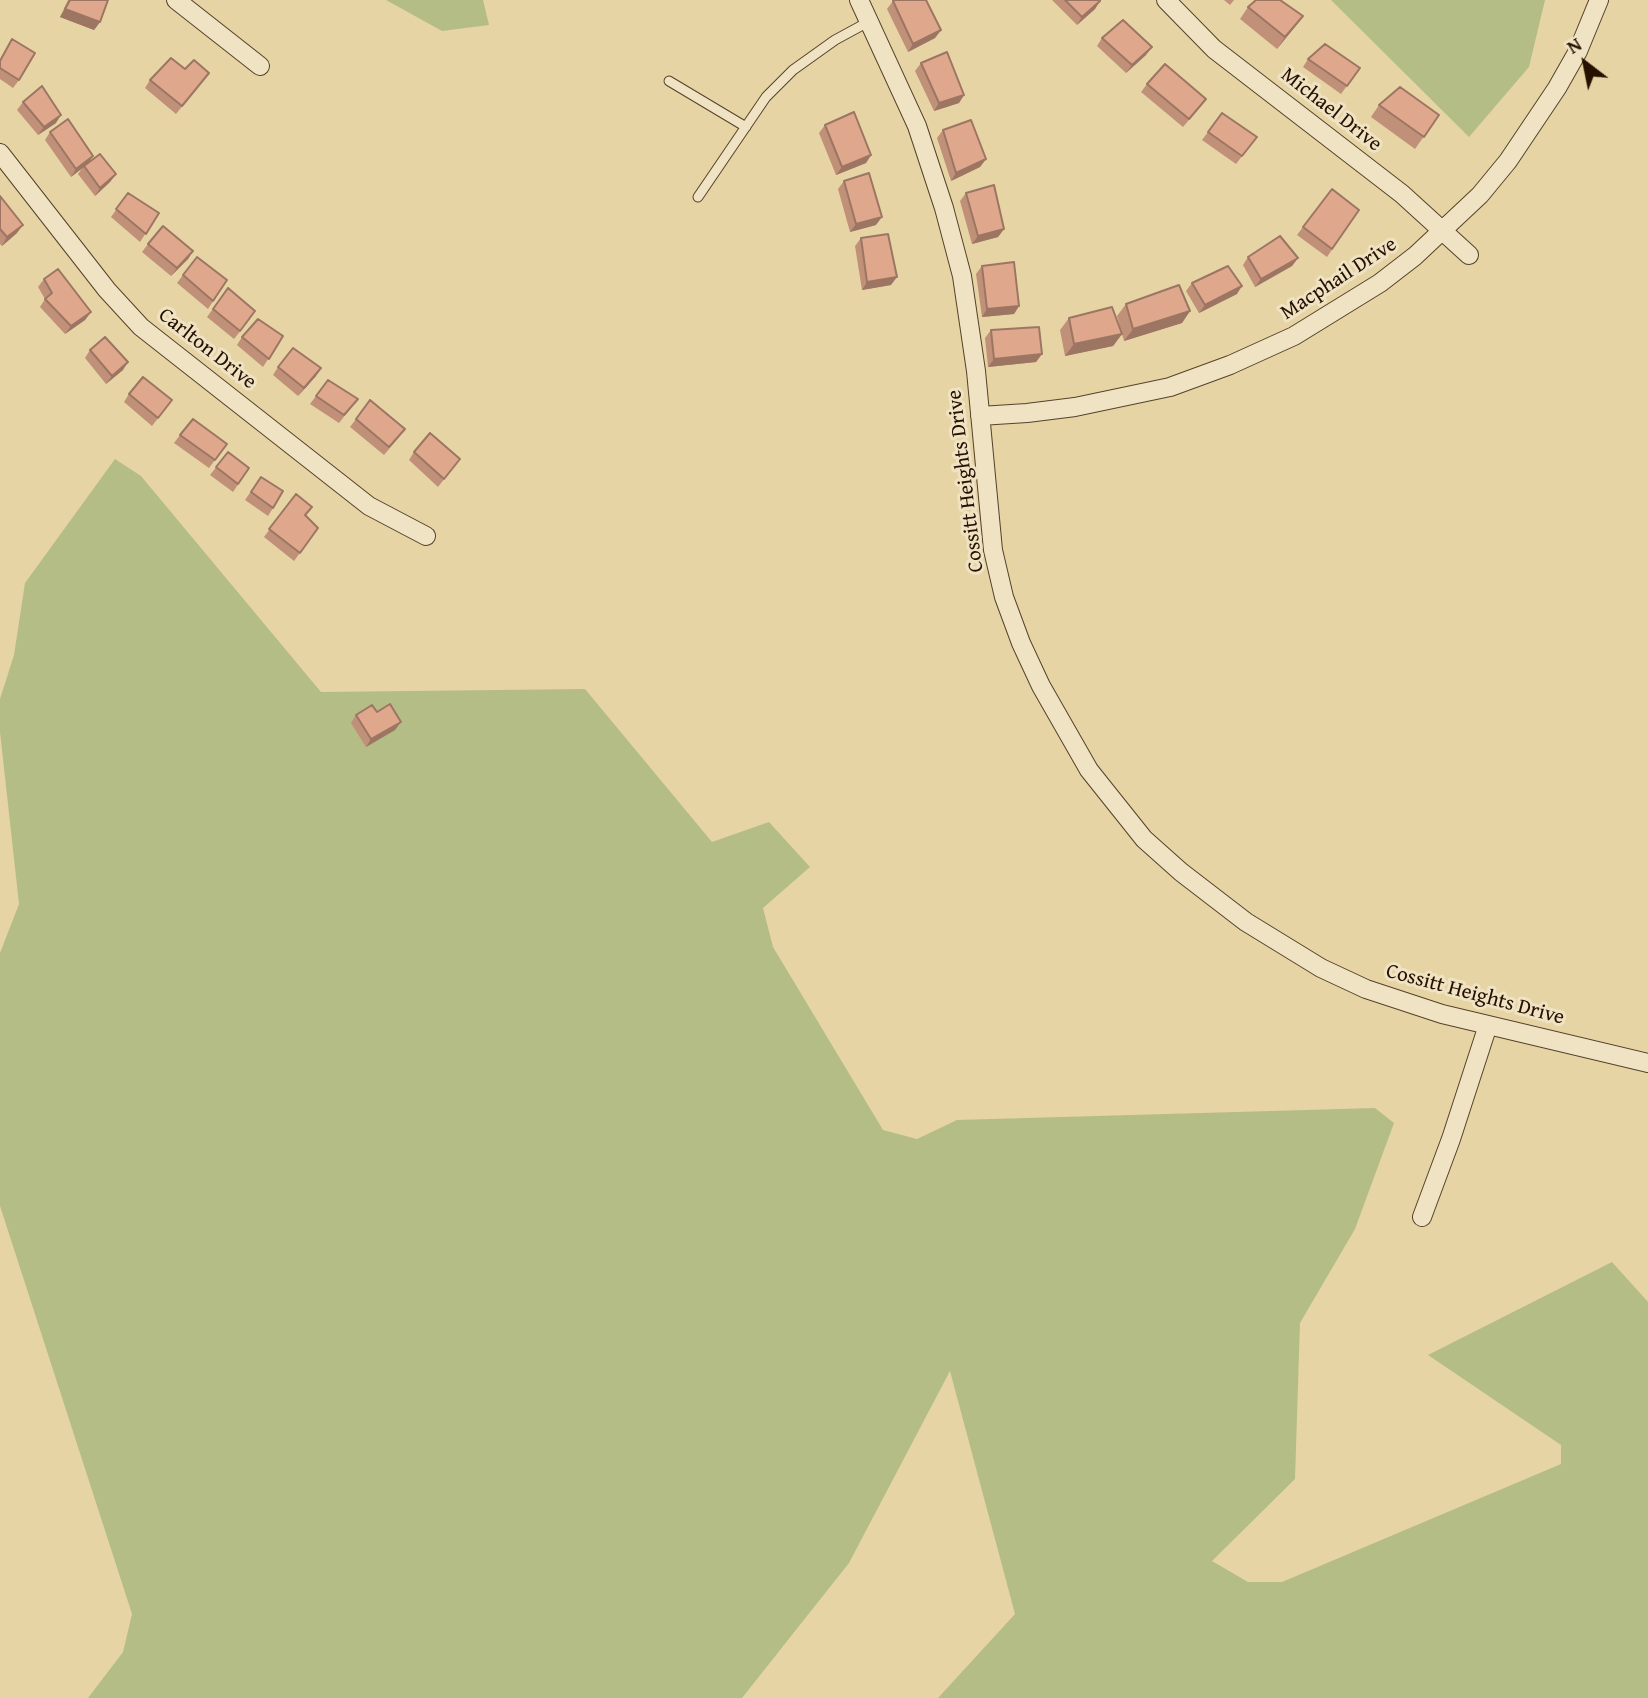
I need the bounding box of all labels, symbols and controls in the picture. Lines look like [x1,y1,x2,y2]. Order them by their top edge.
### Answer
north arrow [1550,28,1620,98]
text: N [1561,30,1587,60]
street label: Michael Drive [1275,63,1387,157]
street label: Macphail Drive [1276,232,1402,326]
street label: Carlton Drive [153,303,261,395]
street label: Cossitt Heights Drive [942,388,990,574]
street label: Cossitt Heights Drive [1383,959,1567,1031]

